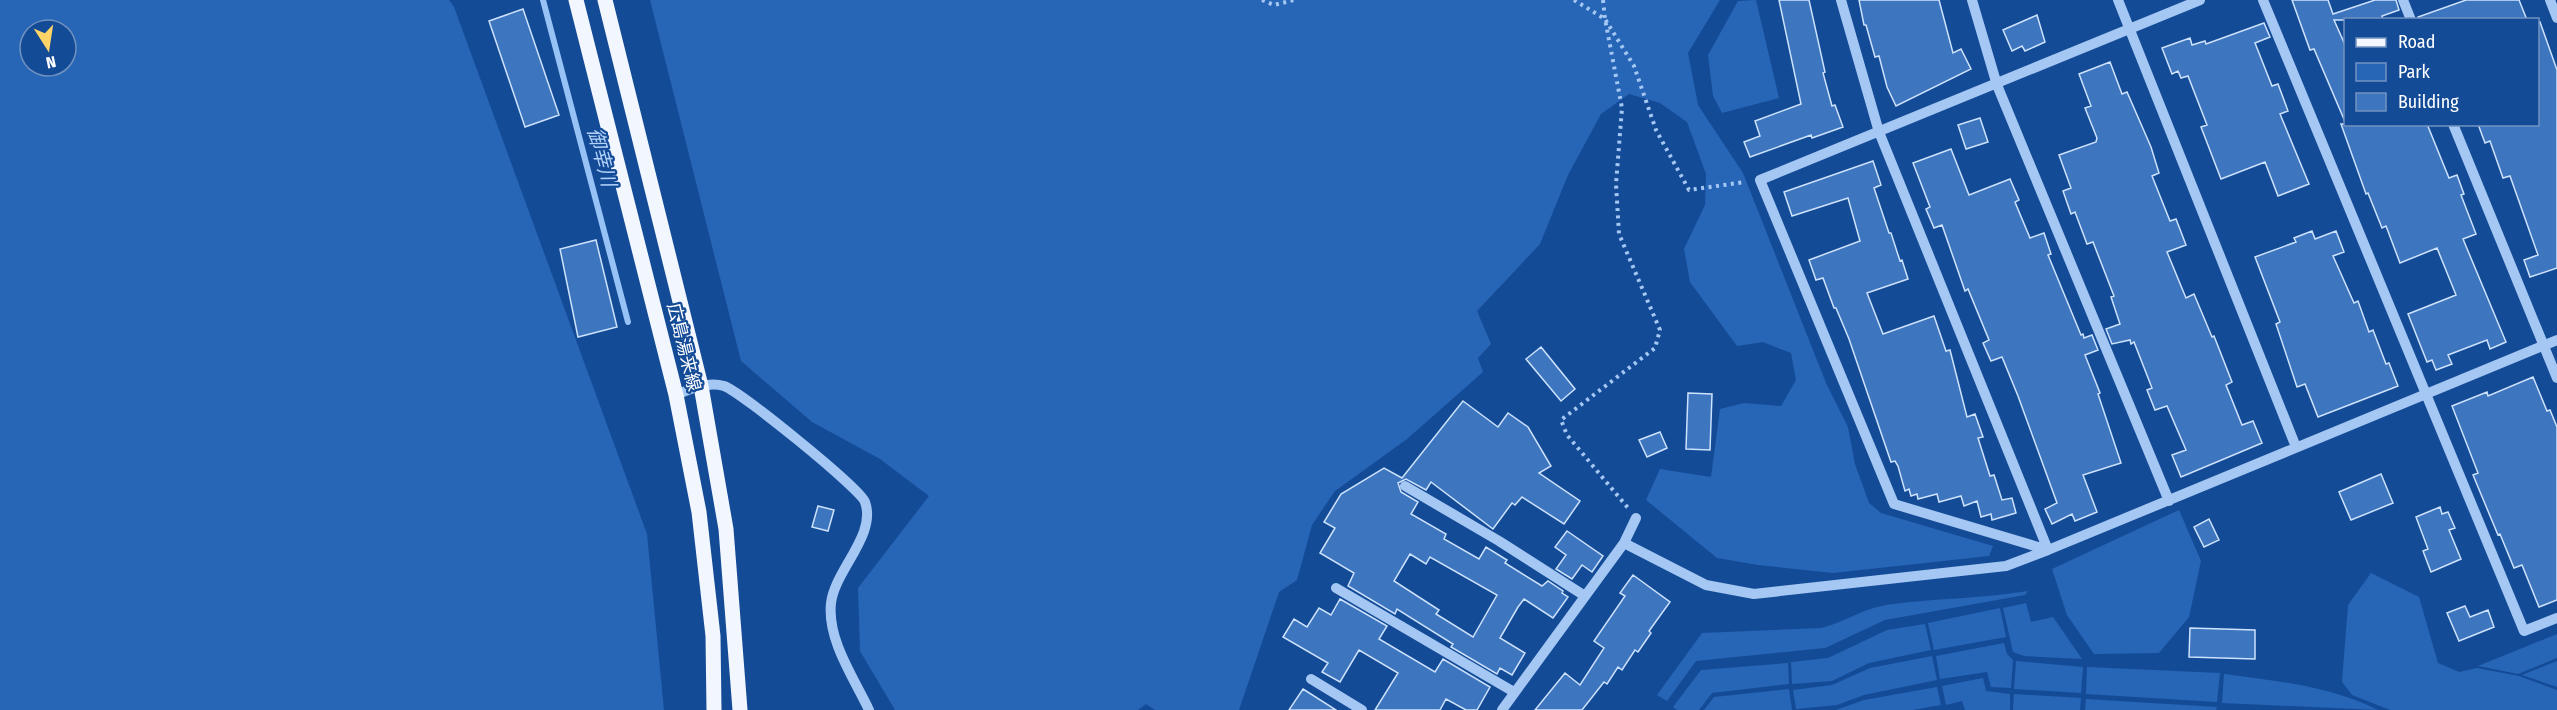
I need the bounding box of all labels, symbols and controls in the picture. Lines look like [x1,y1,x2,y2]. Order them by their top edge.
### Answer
north arrow [18,18,78,78]
legend [2344,18,2539,126]
text: Road [2398,31,2435,53]
text: N [44,52,58,72]
text: Park [2398,61,2431,83]
text: Building [2398,91,2459,113]
water label: 御幸川 [583,125,622,191]
street label: 広島湯来線 [662,301,706,393]

